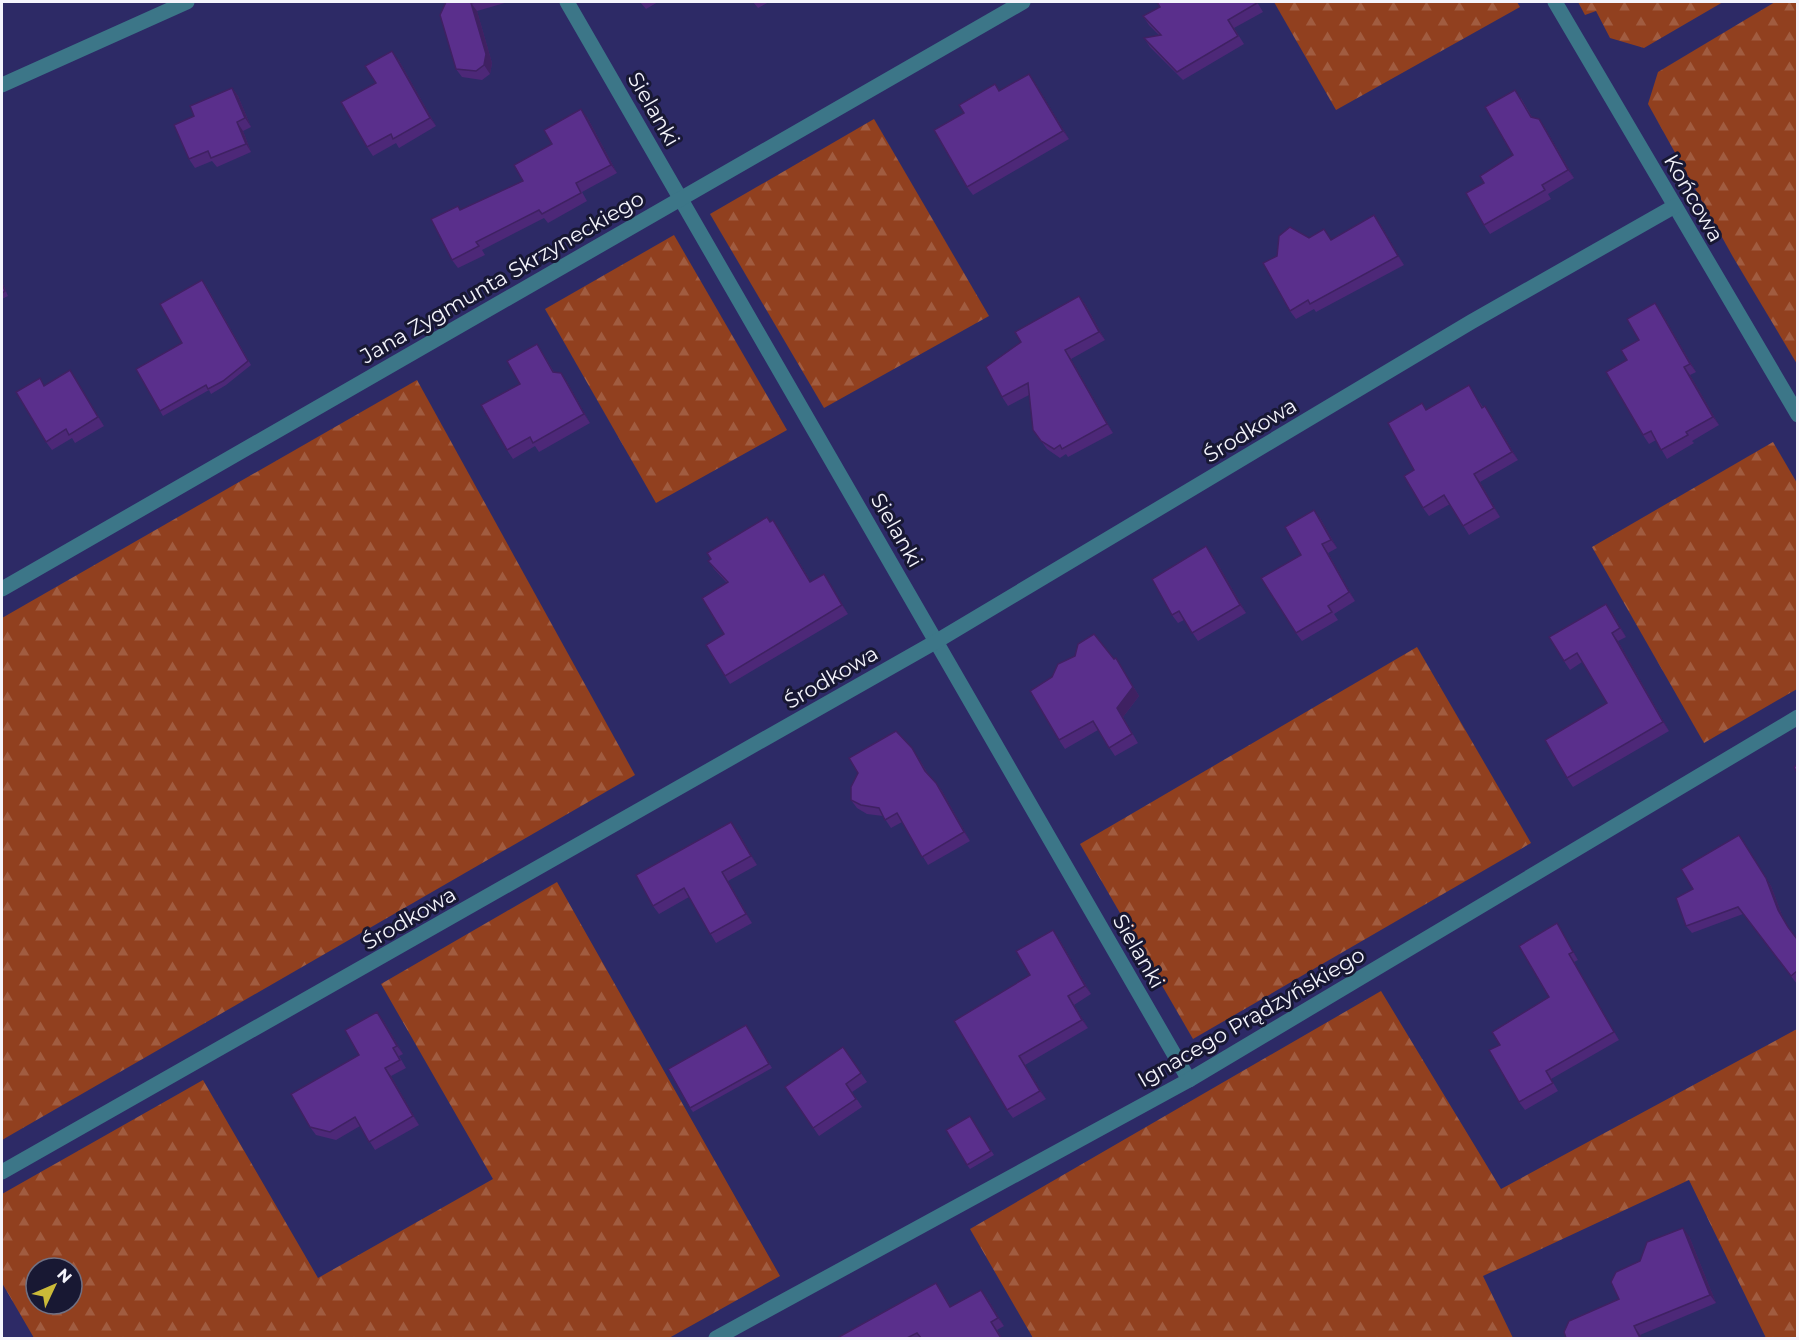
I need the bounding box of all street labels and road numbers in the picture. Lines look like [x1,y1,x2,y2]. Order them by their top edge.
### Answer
street label: Sielanki [623,67,685,151]
street label: Końcowa [1659,150,1729,246]
street label: Jana Zygmunta Skrzyneckiego [355,185,648,369]
street label: Środkowa [1199,393,1301,467]
street label: Sielanki [866,488,928,572]
street label: Środkowa [780,640,882,714]
street label: Środkowa [358,881,460,955]
street label: Sielanki [1108,909,1170,993]
street label: Ignacego Prądzyńskiego [1133,942,1369,1092]

